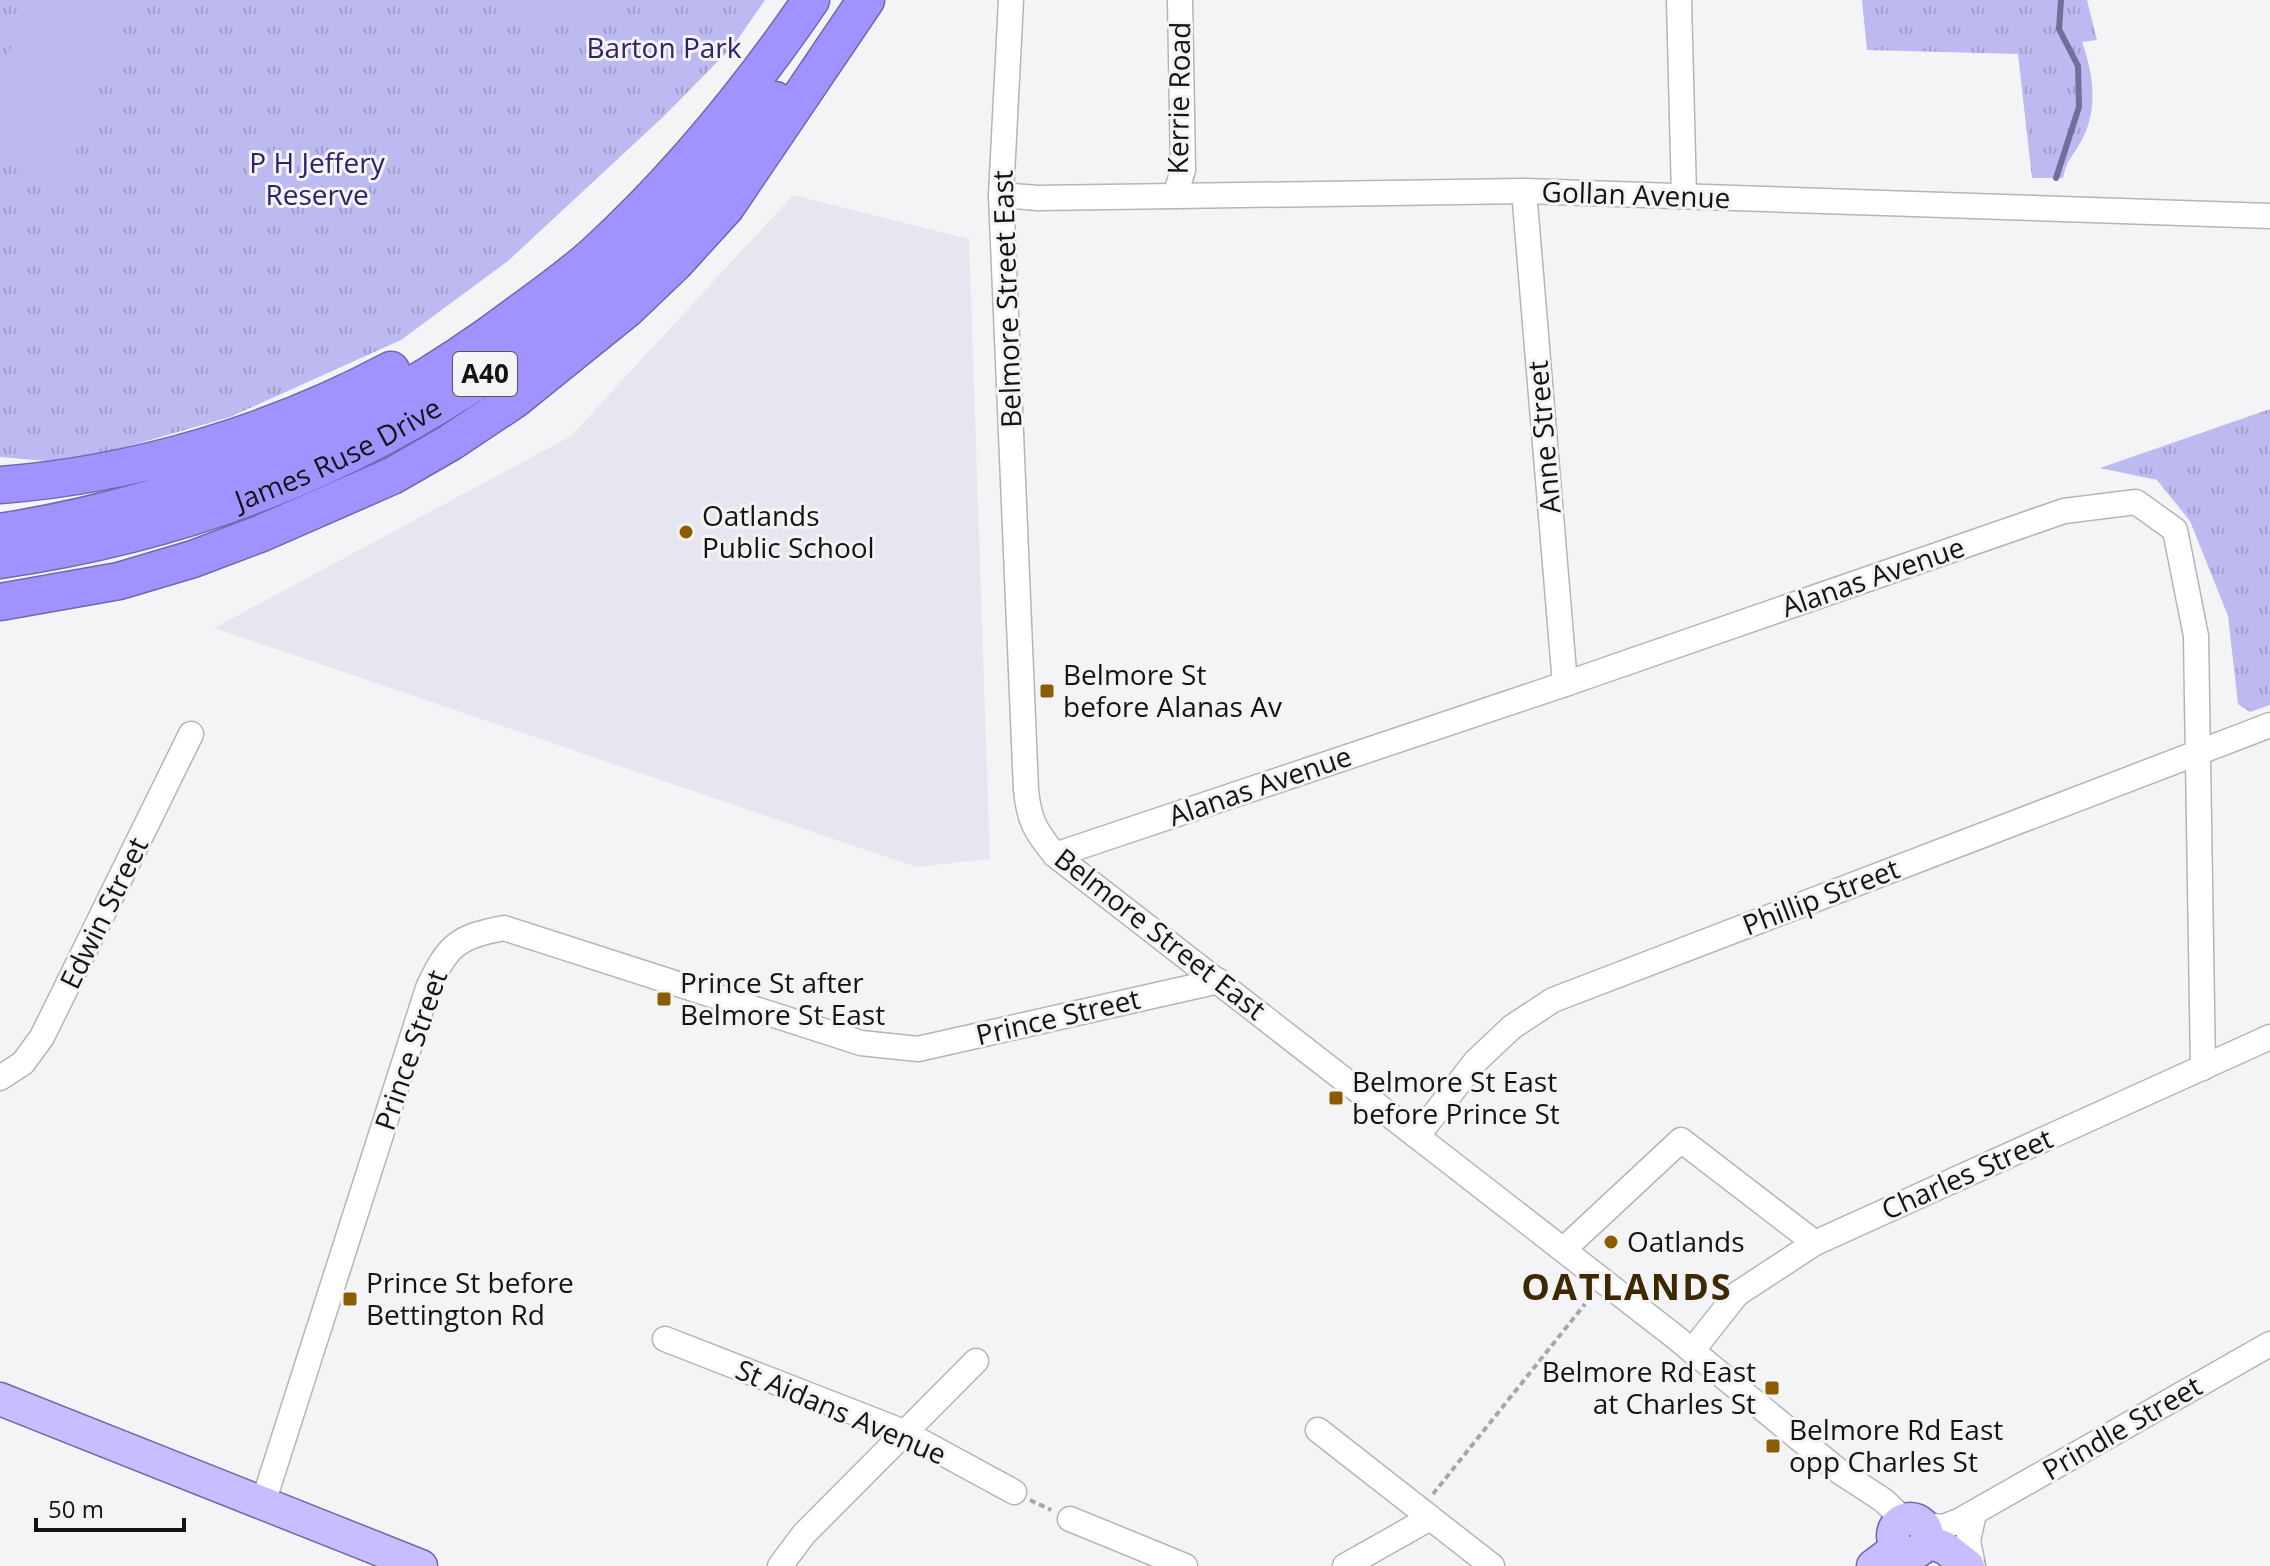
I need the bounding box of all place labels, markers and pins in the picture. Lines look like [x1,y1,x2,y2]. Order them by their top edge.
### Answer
place label: Oatlands Public School [702,496,875,566]
marker: Oatlands Public School [677,523,695,541]
place label: Belmore St before Alanas Av [1063,655,1282,725]
marker: Belmore St before Alanas Av [1038,682,1056,700]
place label: Prince St after Belmore St East [680,963,885,1033]
marker: Prince St after Belmore St East [655,990,673,1008]
place label: Belmore St East before Prince St [1352,1062,1560,1132]
marker: Belmore St East before Prince St [1327,1089,1345,1107]
place label: Oatlands [1627,1222,1745,1260]
marker: Oatlands [1602,1233,1620,1251]
place label: Prince St before Bettington Rd [366,1263,574,1333]
marker: Prince St before Bettington Rd [341,1290,359,1308]
place label: Belmore Rd East at Charles St [1542,1352,1756,1422]
marker: Belmore Rd East at Charles St [1763,1379,1781,1397]
place label: Belmore Rd East opp Charles St [1789,1410,2003,1480]
marker: Belmore Rd East opp Charles St [1764,1437,1782,1455]

